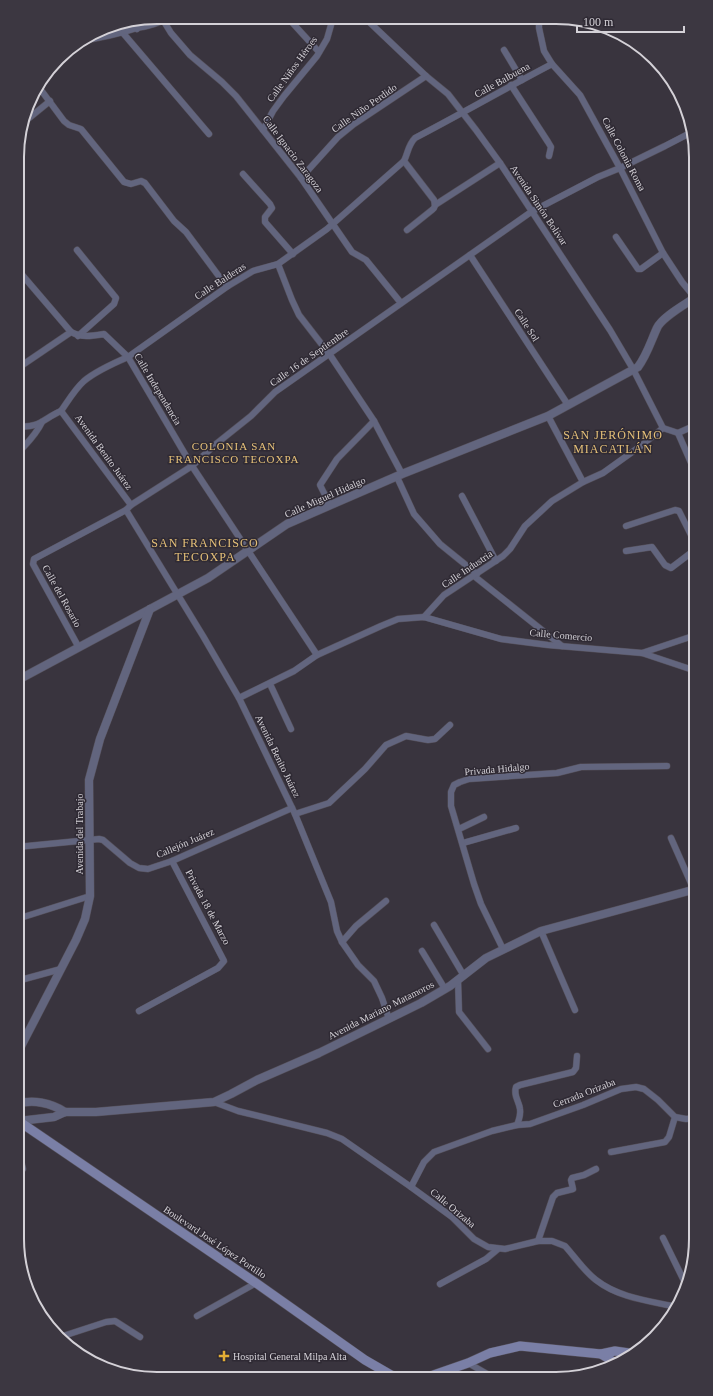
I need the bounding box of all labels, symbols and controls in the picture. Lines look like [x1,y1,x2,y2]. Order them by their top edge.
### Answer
scale bar [577,8,684,34]
text: 100 m [583,15,614,29]
street label: Calle Niños Héroes [265,34,320,104]
street label: Calle Balbuena [472,60,532,100]
street label: Calle Niño Perdido [329,81,399,135]
street label: Calle Ignacio Zaragoza [261,113,326,195]
street label: Calle Colonia Roma [600,115,648,193]
street label: Avenida Simón Bolívar [508,163,570,248]
street label: Calle Balderas [192,260,248,302]
street label: Calle Sol [512,307,542,344]
street label: Calle 16 de Septiembre [268,325,351,388]
street label: Calle Independencia [132,351,184,427]
street label: Avenida Benito Juárez [73,412,135,492]
district label: SAN JERÓNIMO MIACATLÁN [563,428,663,456]
district label: COLONIA SAN FRANCISCO TECOXPA [168,440,300,465]
street label: Calle Miguel Hidalgo [283,474,367,520]
district label: SAN FRANCISCO TECOXPA [151,536,259,564]
street label: Calle Industria [439,548,495,590]
street label: Calle del Rosario [40,563,84,629]
street label: Calle Comercio [529,627,593,643]
street label: Avenida Benito Juárez [253,713,303,800]
street label: Privada Hidalgo [464,761,530,777]
street label: Avenida del Trabajo [74,794,85,874]
street label: Callejón Juárez [154,826,216,860]
street label: Privada 18 de Marzo [184,868,232,946]
street label: Avenida Mariano Matamoros [326,978,436,1042]
street label: Cerrada Orizaba [551,1076,617,1110]
street label: Calle Orizaba [428,1186,478,1230]
street label: Boulevard José López Portillo [162,1204,268,1280]
marker: Hospital General Milpa Alta [218,1350,230,1362]
place label: Hospital General Milpa Alta [233,1351,347,1362]

